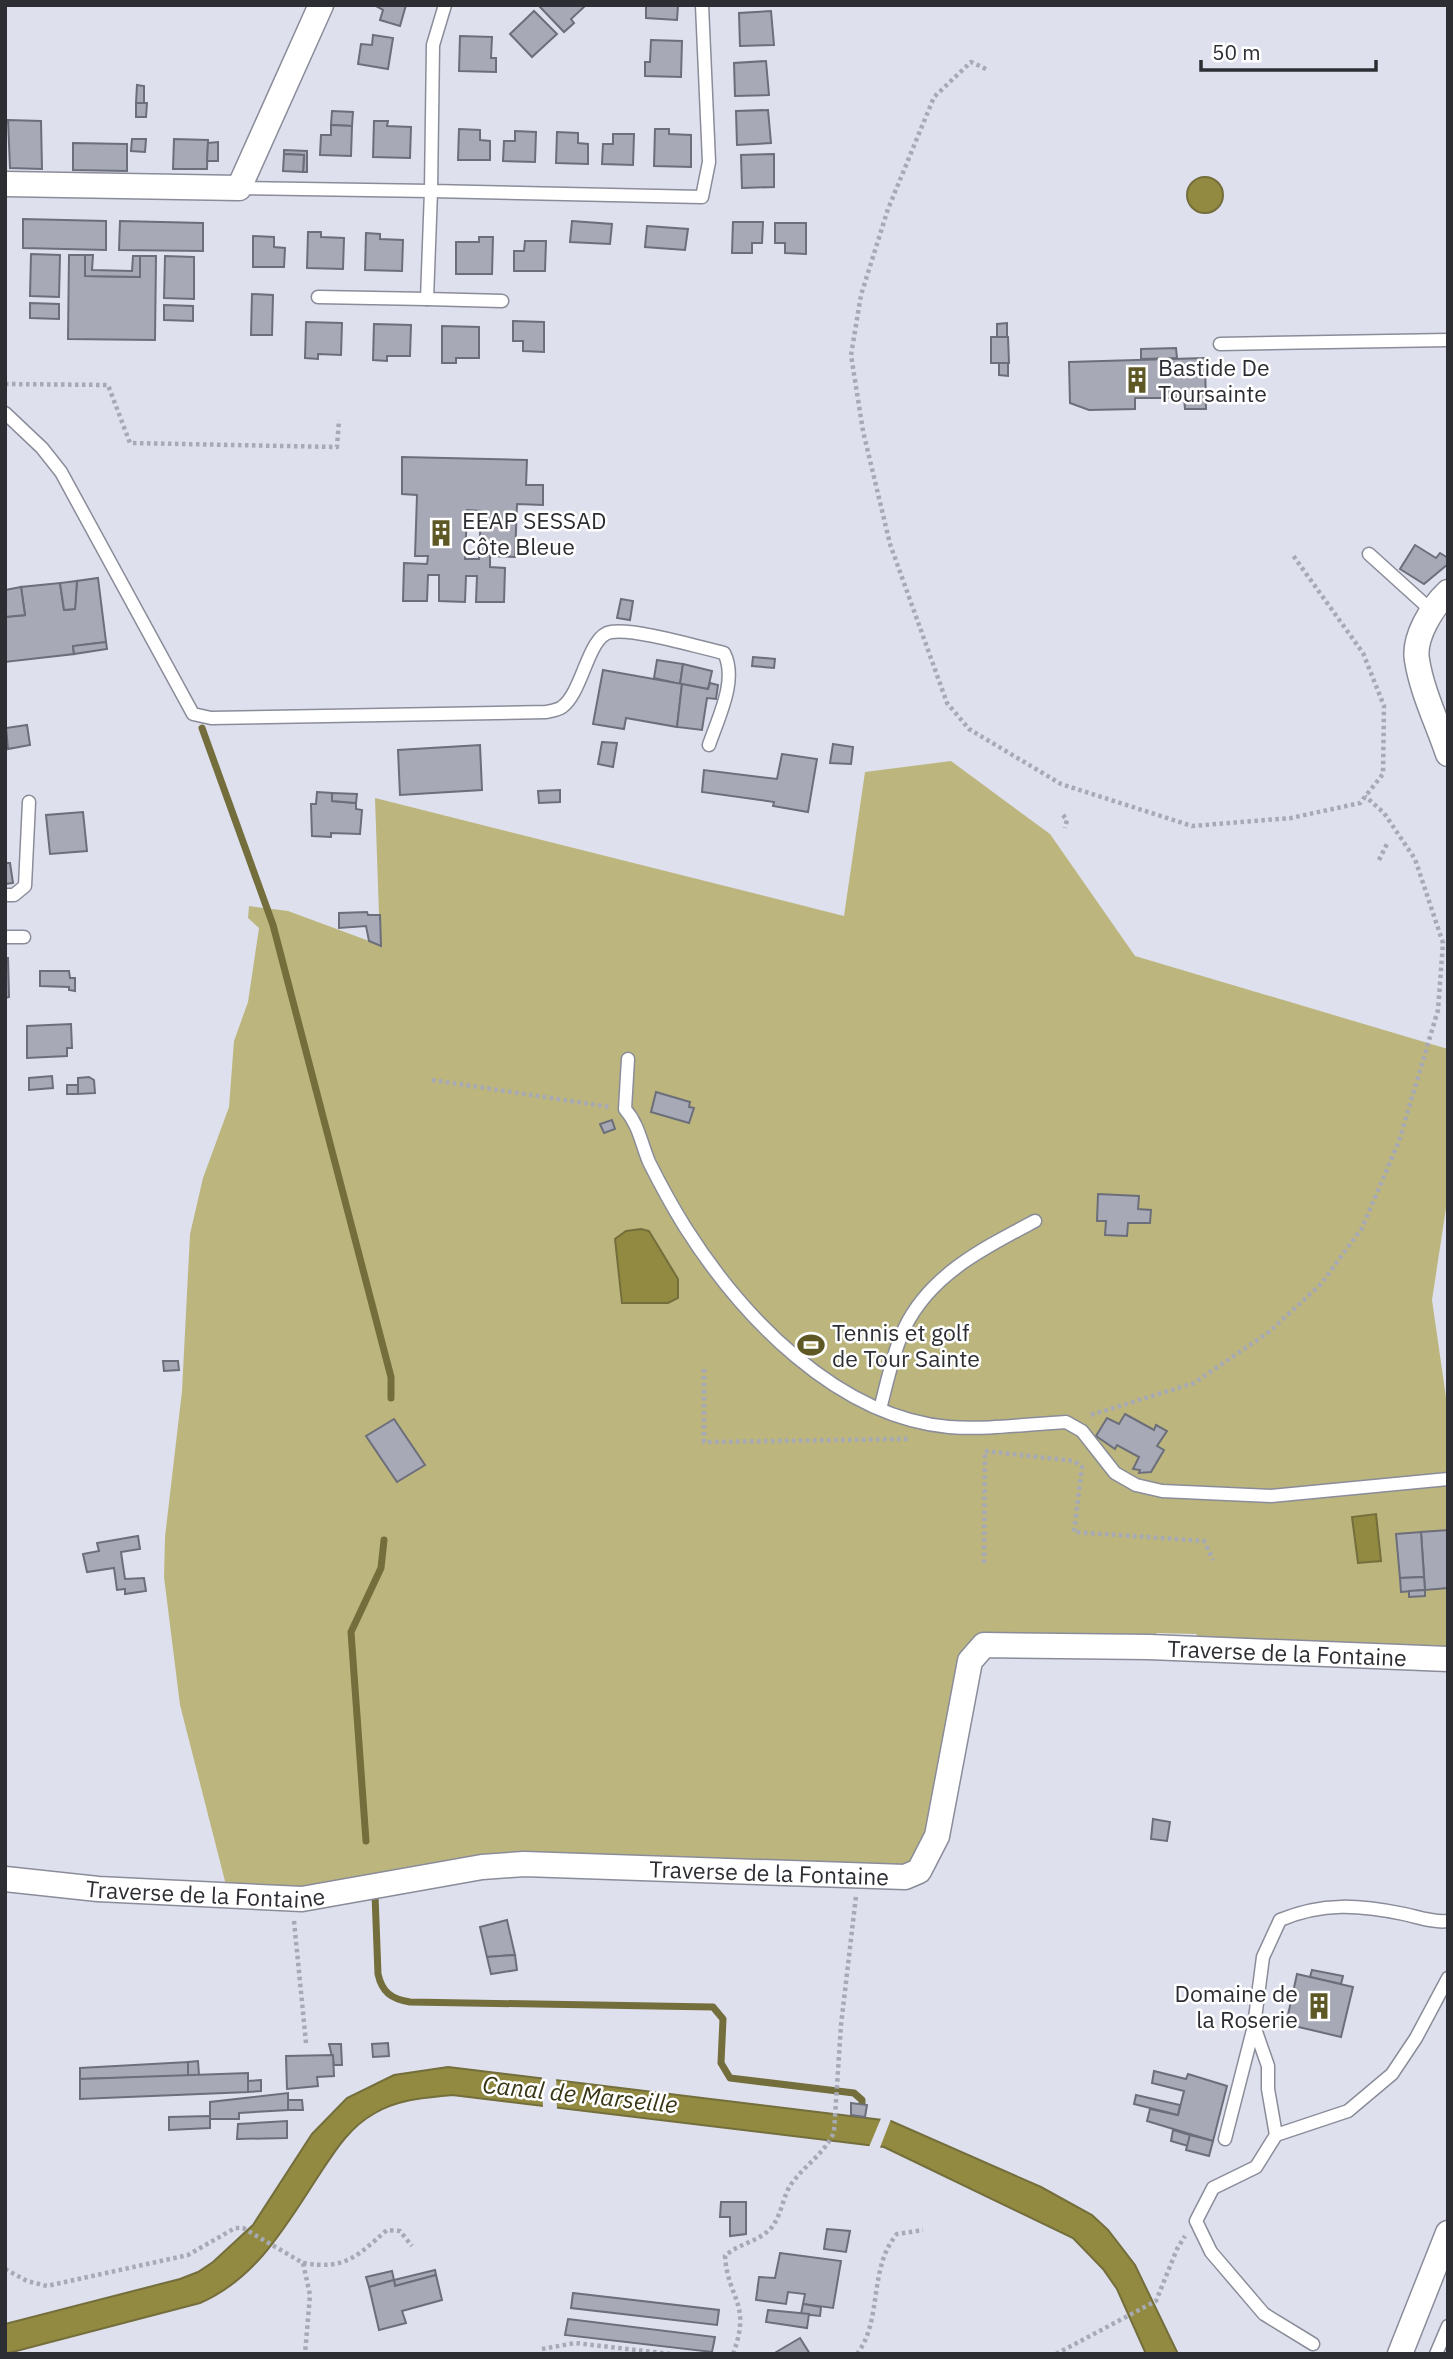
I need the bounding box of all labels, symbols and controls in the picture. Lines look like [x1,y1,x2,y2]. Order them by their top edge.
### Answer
scale bar [1201,28,1376,72]
text: 50 m [1212,38,1261,66]
place label: Bastide De Toursainte [1158,352,1270,408]
building icon: Bastide De Toursainte [1122,365,1152,395]
place label: EEAP SESSAD Côte Bleue [462,505,606,561]
building icon: EEAP SESSAD Côte Bleue [426,518,456,548]
place label: Tennis et golf de Tour Sainte [832,1317,980,1373]
sports icon: Tennis et golf de Tour Sainte [796,1330,826,1360]
street label: Traverse de la Fontaine [1167,1633,1407,1672]
street label: Traverse de la Fontaine [649,1853,889,1891]
street label: Traverse de la Fontaine [84,1873,327,1914]
place label: Domaine de la Roserie [1174,1978,1298,2034]
building icon: Domaine de la Roserie [1304,1991,1334,2021]
water label: Canal de Marseille [481,2068,679,2120]

